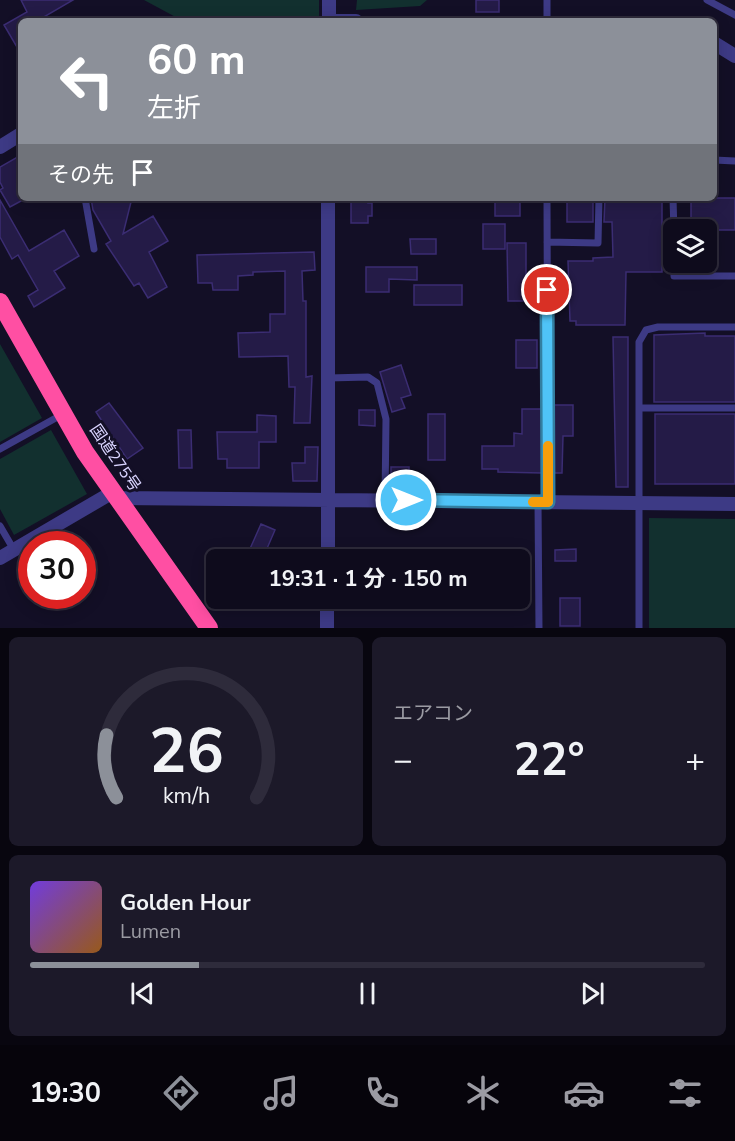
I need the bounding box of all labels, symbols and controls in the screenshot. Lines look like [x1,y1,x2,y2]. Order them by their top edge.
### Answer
text: 60 m [147,32,246,89]
icon: left [48,42,126,120]
text: 左折 [147,90,201,127]
icon: arrive [126,156,159,189]
text: その先 [48,160,114,190]
map controls [663,219,717,273]
button: layers [663,219,717,273]
pin [521,264,572,315]
icon: arrive [530,273,563,306]
street label: 国道275号 [84,420,146,496]
position arrow [374,468,438,532]
speed limit sign: 30 [18,531,96,609]
text: 19:31 · 1 分 · 150 m [269,564,467,594]
text: エアコン [393,700,473,727]
text: 26 [149,709,223,794]
text: 22° [513,730,585,791]
text: − [393,738,413,783]
text: + [685,738,705,783]
text: km/h [162,782,210,812]
text: Golden Hour [120,888,251,918]
text: Lumen [120,918,181,945]
icon: previous [126,977,159,1010]
icon: pause [351,977,384,1010]
icon: next [576,977,609,1010]
icon: directions [160,1072,202,1114]
icon: music [260,1072,302,1114]
icon: phone [361,1072,403,1114]
icon: climate [462,1072,504,1114]
icon: car [563,1072,605,1114]
icon: filters [664,1072,706,1114]
text: 19:30 [29,1075,101,1112]

